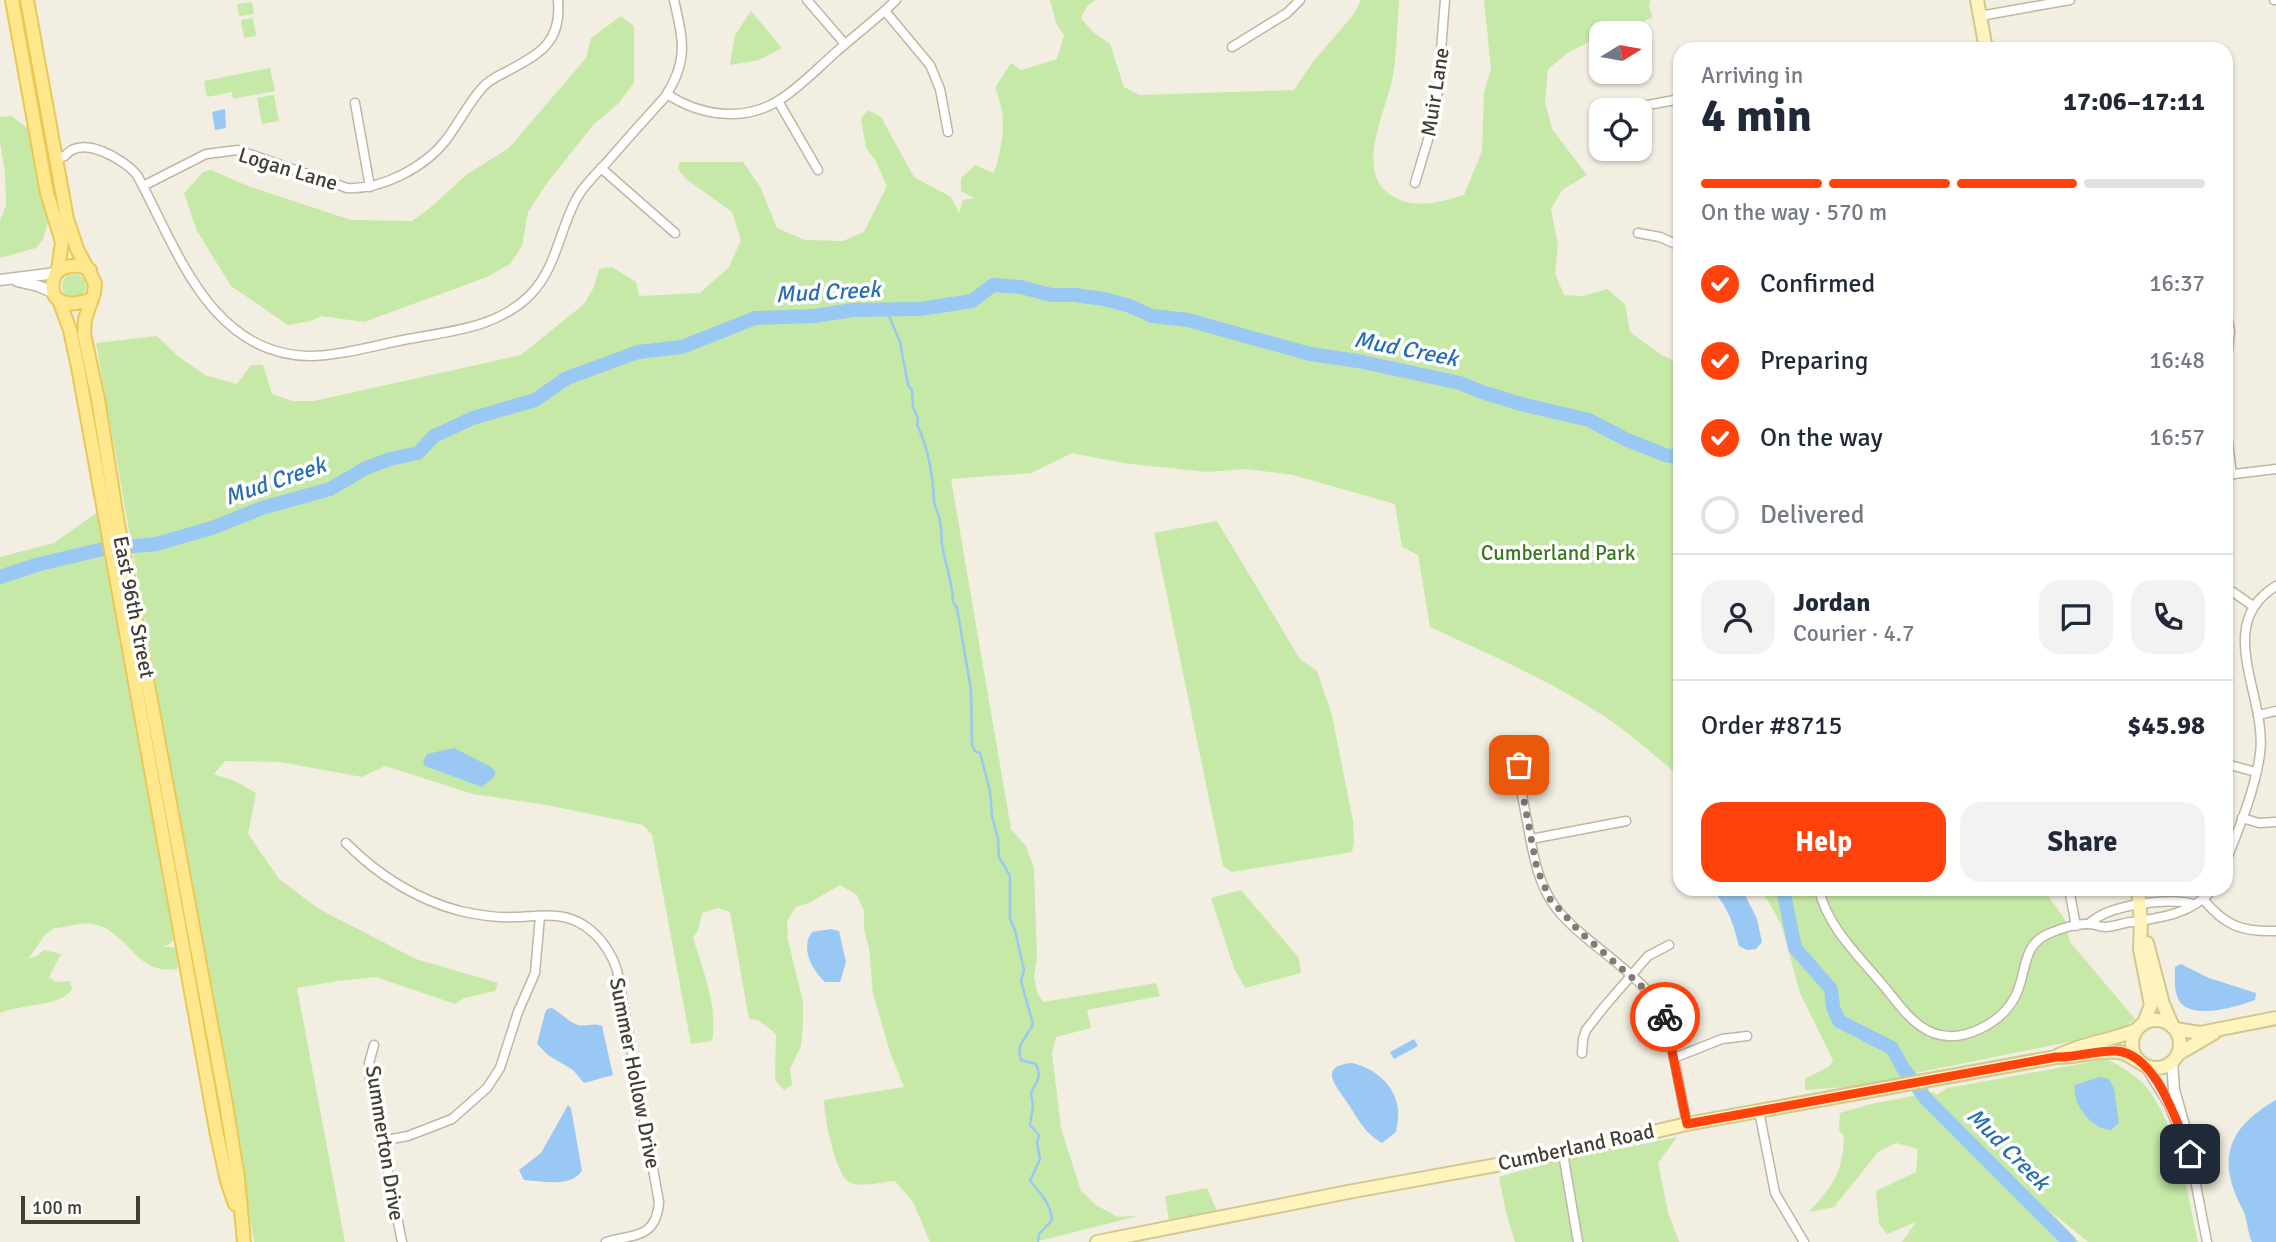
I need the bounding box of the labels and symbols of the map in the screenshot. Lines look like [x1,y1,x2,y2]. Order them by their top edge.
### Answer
north arrow [1589,21,1652,84]
street label: Muir Lane [1415,46,1455,138]
street label: Logan Lane [235,142,341,196]
water label: Mud Creek [775,275,884,309]
water label: Mud Creek [1352,325,1463,374]
water label: Mud Creek [221,449,332,512]
street label: East 96th Street [107,534,161,680]
park label: Cumberland Park [1481,540,1636,566]
pin [1489,735,1549,795]
street label: Summer Hollow Drive [604,975,666,1171]
courier [1630,982,1700,1052]
street label: Summerton Drive [360,1064,410,1222]
water label: Mud Creek [1961,1102,2057,1198]
street label: Cumberland Road [1495,1118,1657,1176]
pin [2160,1124,2220,1184]
scale bar [21,1193,140,1225]

